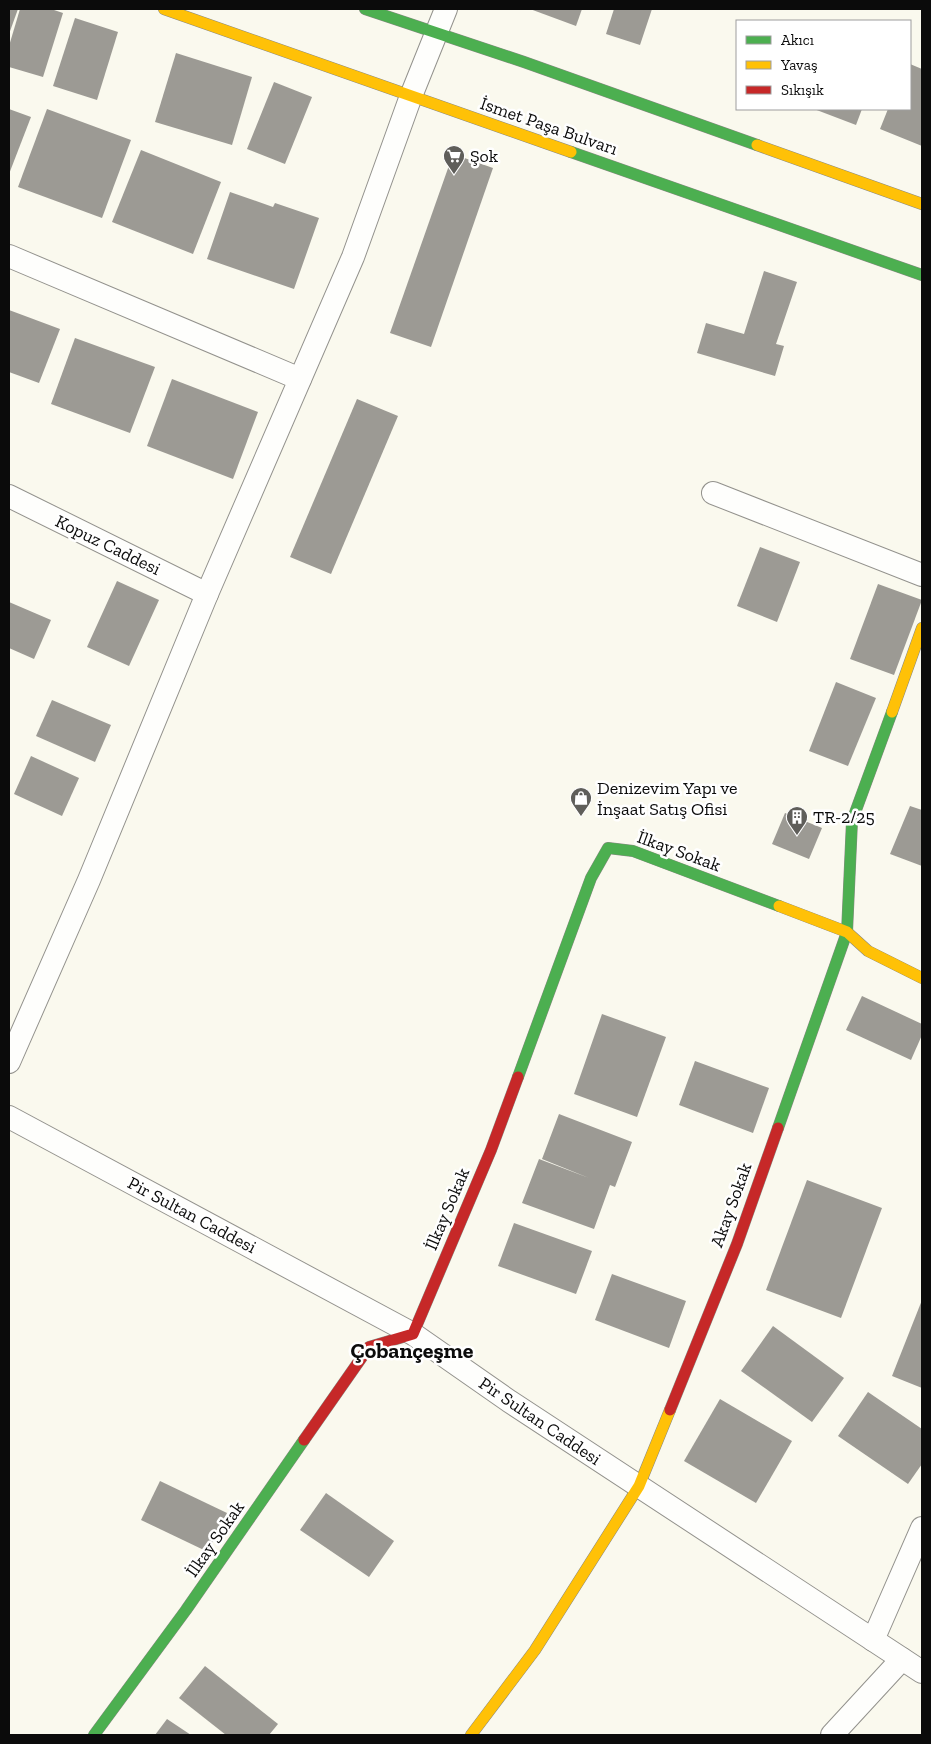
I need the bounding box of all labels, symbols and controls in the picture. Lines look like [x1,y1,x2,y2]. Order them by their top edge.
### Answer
legend [736,20,911,110]
text: Akıcı [781,31,814,49]
text: Yavaş [780,56,818,74]
text: Sıkışık [781,81,824,99]
street label: İsmet Paşa Bulvarı [477,92,621,160]
supermarket icon: Şok [442,144,466,175]
place label: Şok [470,145,499,167]
street label: Kopuz Caddesi [52,510,164,580]
place label: Denizevim Yapı ve İnşaat Satış Ofisi [597,777,738,820]
shop icon: Denizevim Yapı ve İnşaat Satış Ofisi [569,786,593,817]
building icon: TR-2/25 [785,805,809,836]
place label: TR-2/25 [813,806,875,828]
street label: İlkay Sokak [634,826,724,876]
street label: Akay Sokak [706,1159,757,1250]
street label: İlkay Sokak [420,1164,474,1254]
street label: Pir Sultan Caddesi [124,1172,260,1258]
district label: Çobançeşme [351,1337,474,1364]
street label: Pir Sultan Caddesi [475,1372,605,1470]
street label: İlkay Sokak [181,1496,249,1581]

